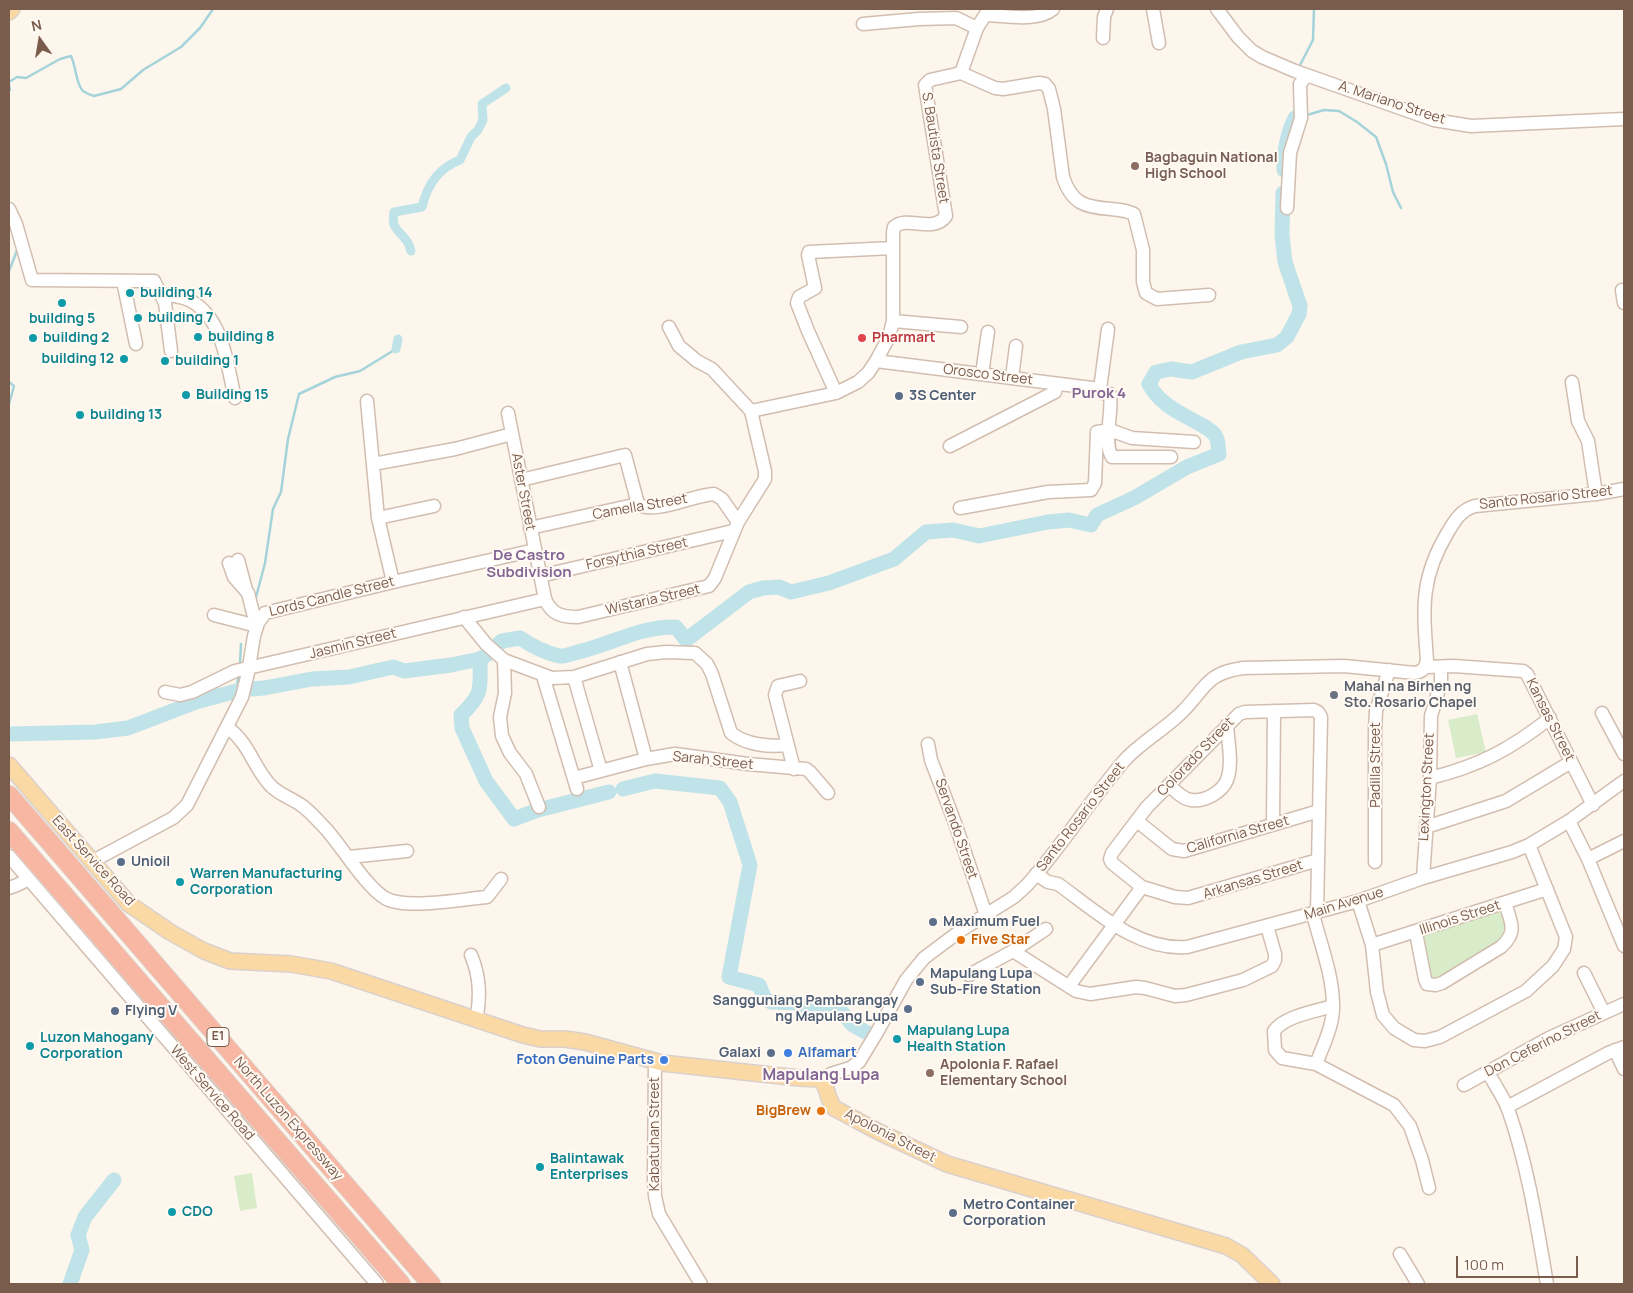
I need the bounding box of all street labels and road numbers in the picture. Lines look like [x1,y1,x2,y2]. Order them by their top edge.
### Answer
street label: A. Mariano Street [1336,78,1448,128]
street label: S. Bautista Street [918,91,952,205]
street label: Orosco Street [942,361,1034,389]
street label: Aster Street [507,452,539,532]
street label: Santo Rosario Street [1479,483,1613,513]
street label: Camella Street [591,490,689,524]
street label: Forsythia Street [585,534,689,574]
street label: Lords Candle Street [268,573,396,621]
street label: Wistaria Street [604,581,702,619]
street label: Jasmin Street [308,625,398,663]
street label: Kansas Street [1522,676,1578,764]
street label: Colorado Street [1154,714,1238,800]
street label: Padilla Street [1368,722,1384,808]
street label: Lexington Street [1416,733,1438,841]
street label: Sarah Street [672,748,754,774]
street label: Santo Rosario Street [1033,759,1129,875]
street label: Servando Street [931,777,981,881]
street label: East Service Road [48,812,138,910]
street label: California Street [1185,812,1291,858]
street label: Arkansas Street [1201,857,1305,903]
street label: Main Avenue [1302,884,1386,924]
street label: Illinois Street [1417,897,1503,939]
street label: Don Ceferino Street [1482,1007,1604,1081]
road number: E1 [207,1028,229,1046]
street label: West Service Road [166,1042,258,1144]
street label: North Luzon Expressway [230,1054,346,1184]
street label: Kabatuhan Street [647,1077,663,1191]
street label: Apolonia Street [842,1106,938,1166]

